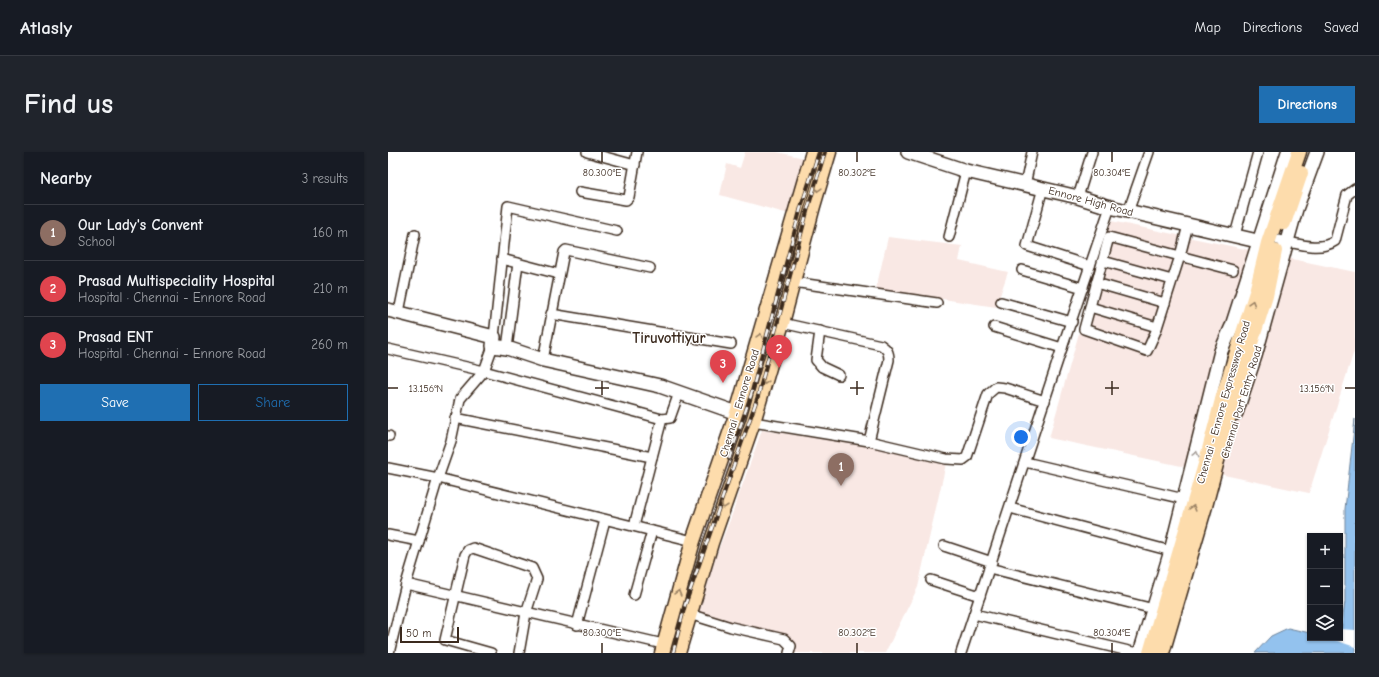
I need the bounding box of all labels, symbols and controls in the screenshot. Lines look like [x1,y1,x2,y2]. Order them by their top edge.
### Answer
text: Atlasly [20,17,72,39]
text: Map [1194,19,1221,36]
text: Directions [1243,19,1302,36]
text: Saved [1324,19,1359,36]
button: Directions [1259,86,1355,123]
text: Find us [24,88,113,120]
text: 80.300°E [583,167,621,179]
text: 80.302°E [838,167,876,179]
text: 80.304°E [1093,167,1131,179]
text: Nearby [40,169,91,188]
text: 3 results [302,171,348,186]
street label: Ennore High Road [1047,184,1135,219]
one-way arrow [814,186,823,193]
text: Our Lady's Convent [78,216,203,234]
text: 1 [50,225,56,240]
text: 160 m [313,225,348,240]
text: School [78,234,115,249]
text: Prasad Multispeciality Hospital [78,272,275,290]
text: 2 [50,281,56,296]
text: 210 m [313,281,348,296]
text: Hospital · Chennai - Ennore Road [78,290,266,305]
one-way arrow [1247,299,1256,306]
street label: Chennai - Ennore Expressway Road [1194,319,1253,485]
text: Prasad ENT [78,328,153,346]
district label: Tiruvottiyur [632,329,706,347]
one-way arrow [755,333,764,340]
pin: 2 [766,335,792,368]
text: 3 [50,337,56,352]
text: 260 m [311,337,348,352]
street label: Chennai Port Entry Road [1218,344,1265,460]
text: Hospital · Chennai - Ennore Road [78,346,266,361]
street label: Chennai - Ennore Road [717,348,762,459]
pin: 3 [710,350,736,383]
one-way arrow [761,378,770,385]
text: 13.156°N [409,383,443,395]
text: 13.156°N [1300,383,1334,395]
button: Save [40,384,190,421]
button: Share [198,384,348,421]
your location [1011,427,1031,447]
one-way arrow [1191,450,1199,457]
pin: 1 [828,453,854,486]
one-way arrow [720,502,729,509]
one-way arrow [1188,505,1197,512]
map controls [1307,533,1343,641]
button: + [1307,533,1343,569]
button: − [1307,569,1343,605]
one-way arrow [673,590,682,597]
button: layers [1307,605,1343,641]
scale bar [400,625,459,644]
text: 50 m [406,627,431,640]
text: 80.300°E [583,627,621,639]
text: 80.302°E [838,627,876,639]
text: 80.304°E [1093,627,1131,639]

